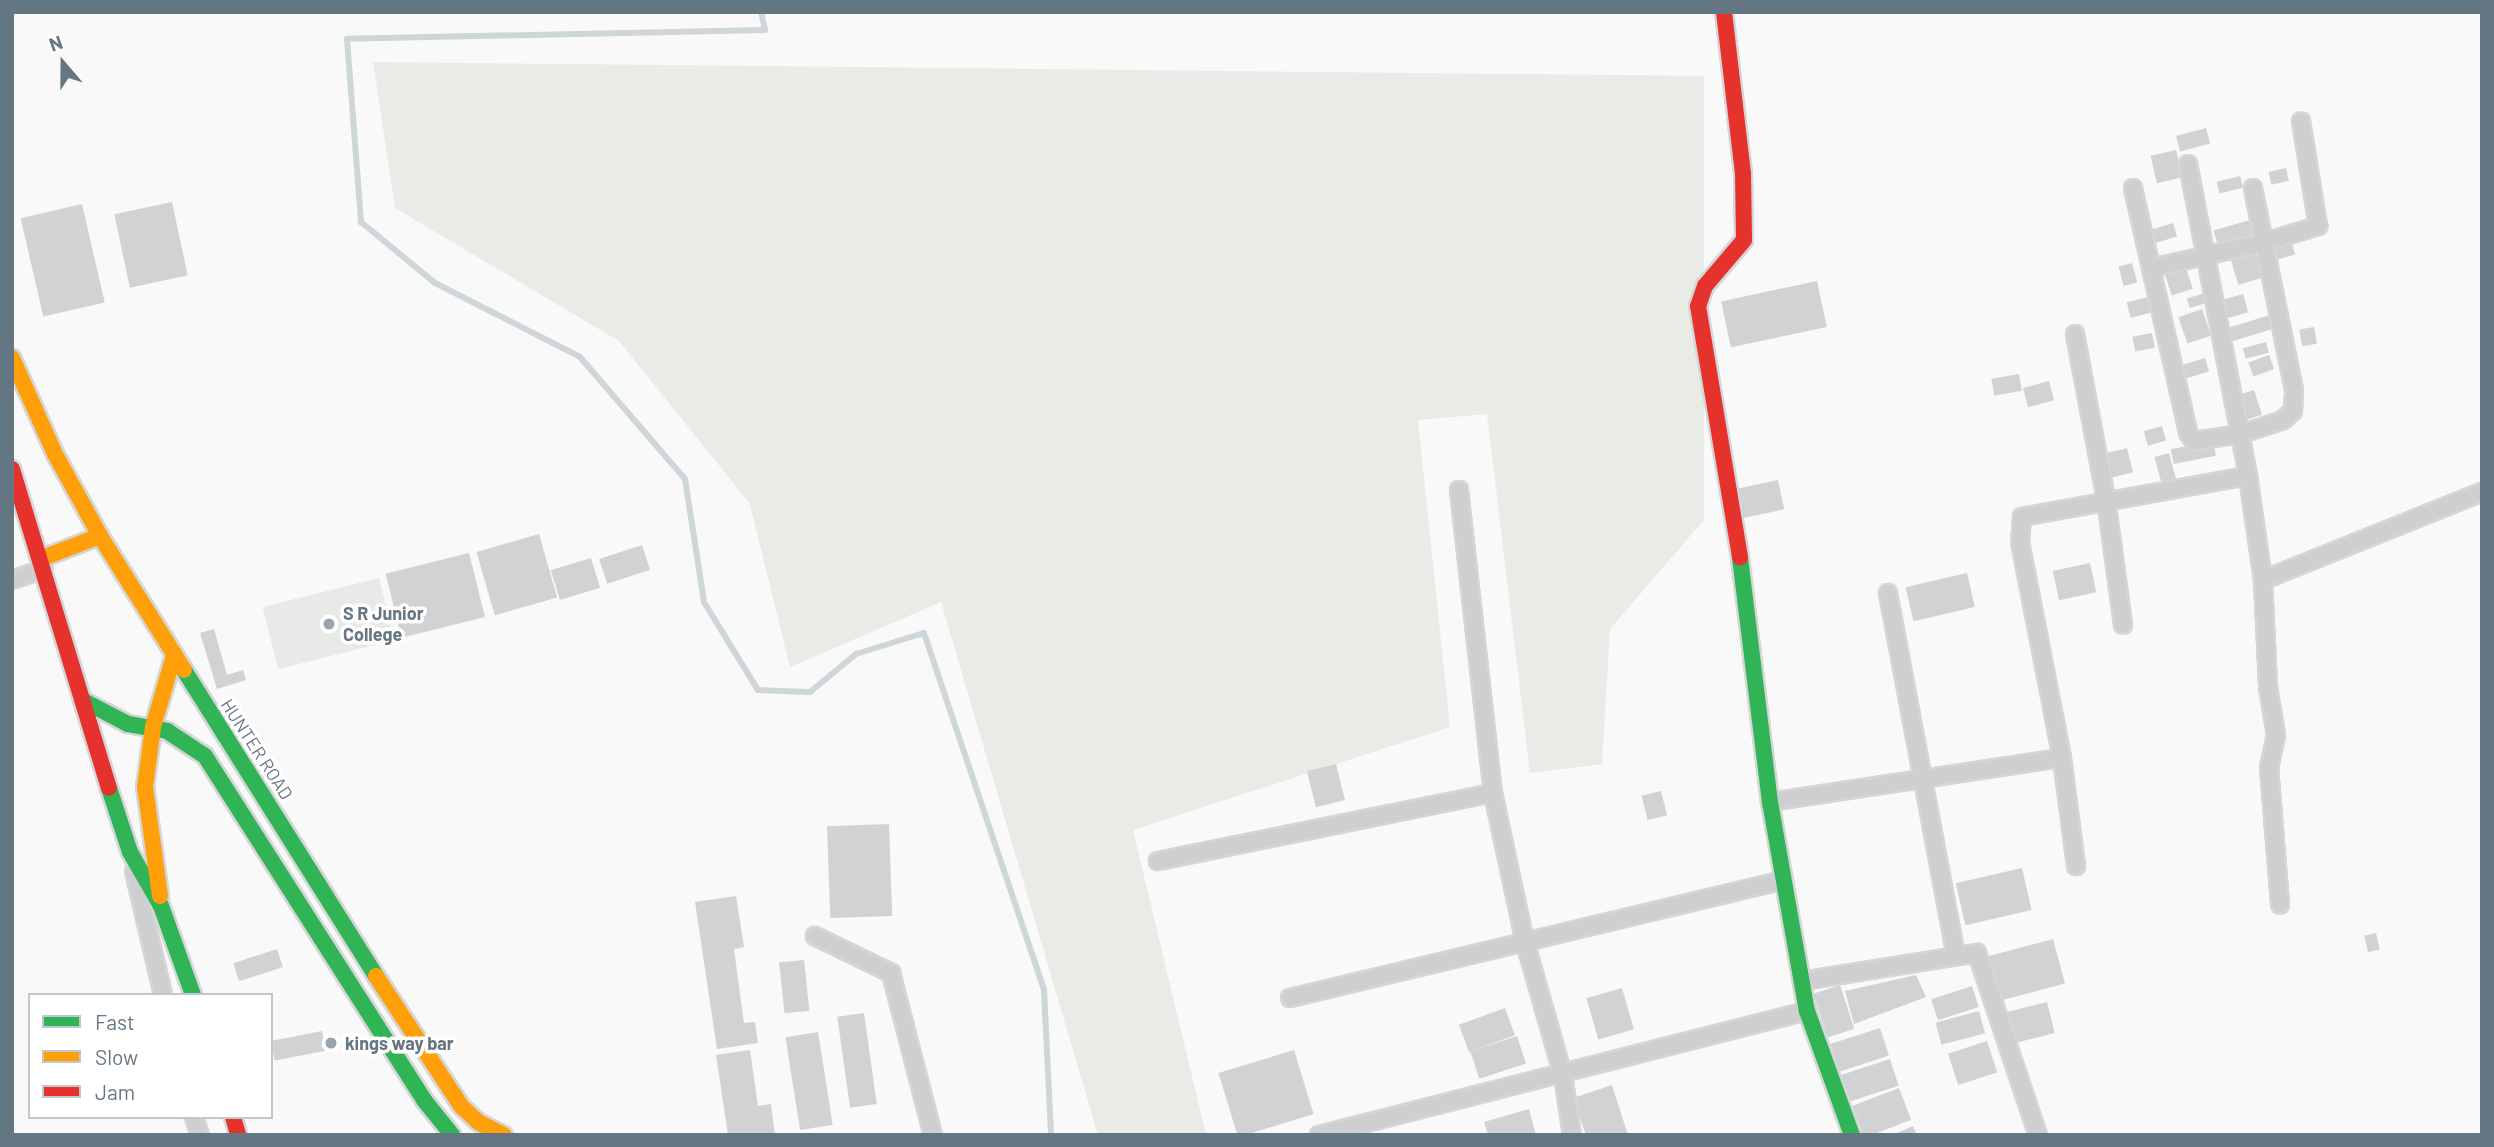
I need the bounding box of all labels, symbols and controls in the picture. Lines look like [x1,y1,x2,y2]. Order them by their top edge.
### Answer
north arrow [28,28,98,98]
text: N [46,30,66,56]
place label: S R Junior College [343,603,424,646]
marker: S R Junior College [321,616,337,632]
street label: HUNTER ROAD [216,695,298,803]
legend [28,993,273,1119]
text: Fast [95,1009,135,1034]
place label: kings way bar [345,1032,454,1054]
marker: kings way bar [323,1035,339,1051]
text: Slow [95,1044,138,1069]
text: Jam [95,1079,135,1104]

